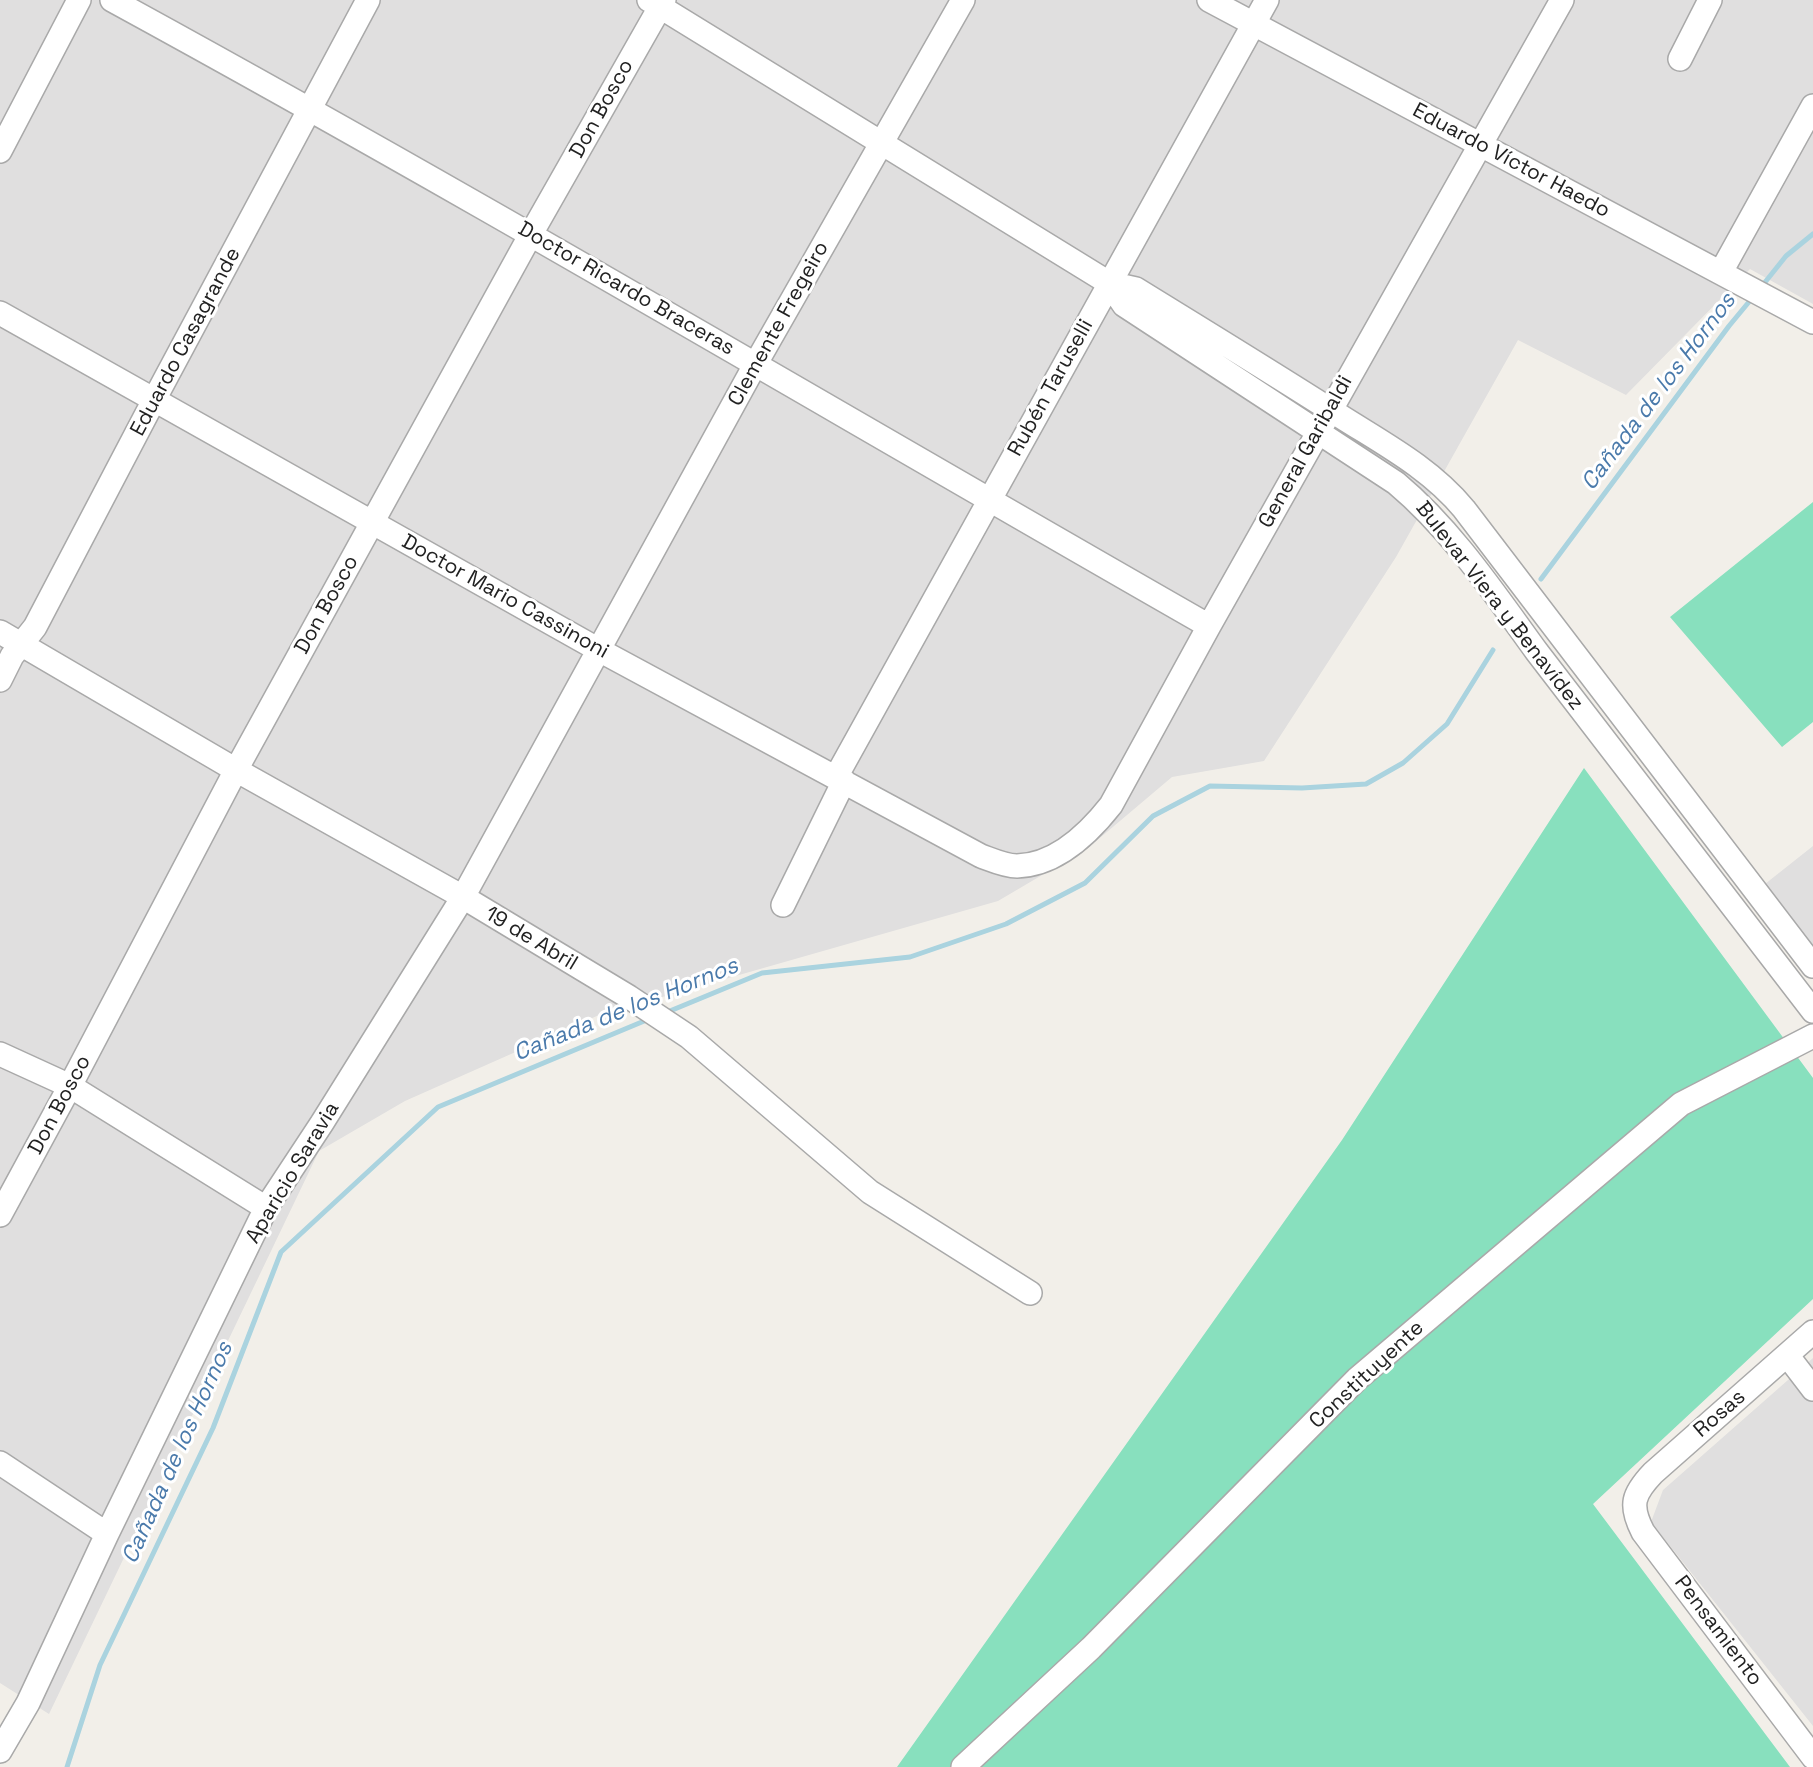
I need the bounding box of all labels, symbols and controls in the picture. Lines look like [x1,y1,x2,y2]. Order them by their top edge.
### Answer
street label: Don Bosco [565,55,639,163]
street label: Eduardo Víctor Haedo [1408,98,1614,224]
street label: Doctor Ricardo Braceras [513,217,739,361]
street label: Clemente Fregeiro [723,237,835,411]
street label: Eduardo Casagrande [126,243,246,441]
water label: Cañada de los Hornos [1576,288,1742,496]
street label: Rubén Taruselli [1003,315,1099,461]
street label: General Garibaldi [1254,371,1358,533]
street label: Bulevar Viera y Benavídez [1410,497,1588,715]
street label: Doctor Mario Cassinoni [397,530,613,664]
street label: Don Bosco [290,551,364,659]
street label: 19 de Abril [480,902,582,976]
water label: Cañada de los Hornos [510,952,742,1068]
street label: Don Bosco [23,1051,97,1159]
street label: Aparicio Saravia [241,1098,345,1248]
street label: Constituyente [1305,1316,1429,1434]
water label: Cañada de los Hornos [117,1338,239,1568]
street label: Rosas [1689,1385,1751,1443]
street label: Pensamiento [1668,1571,1768,1691]

